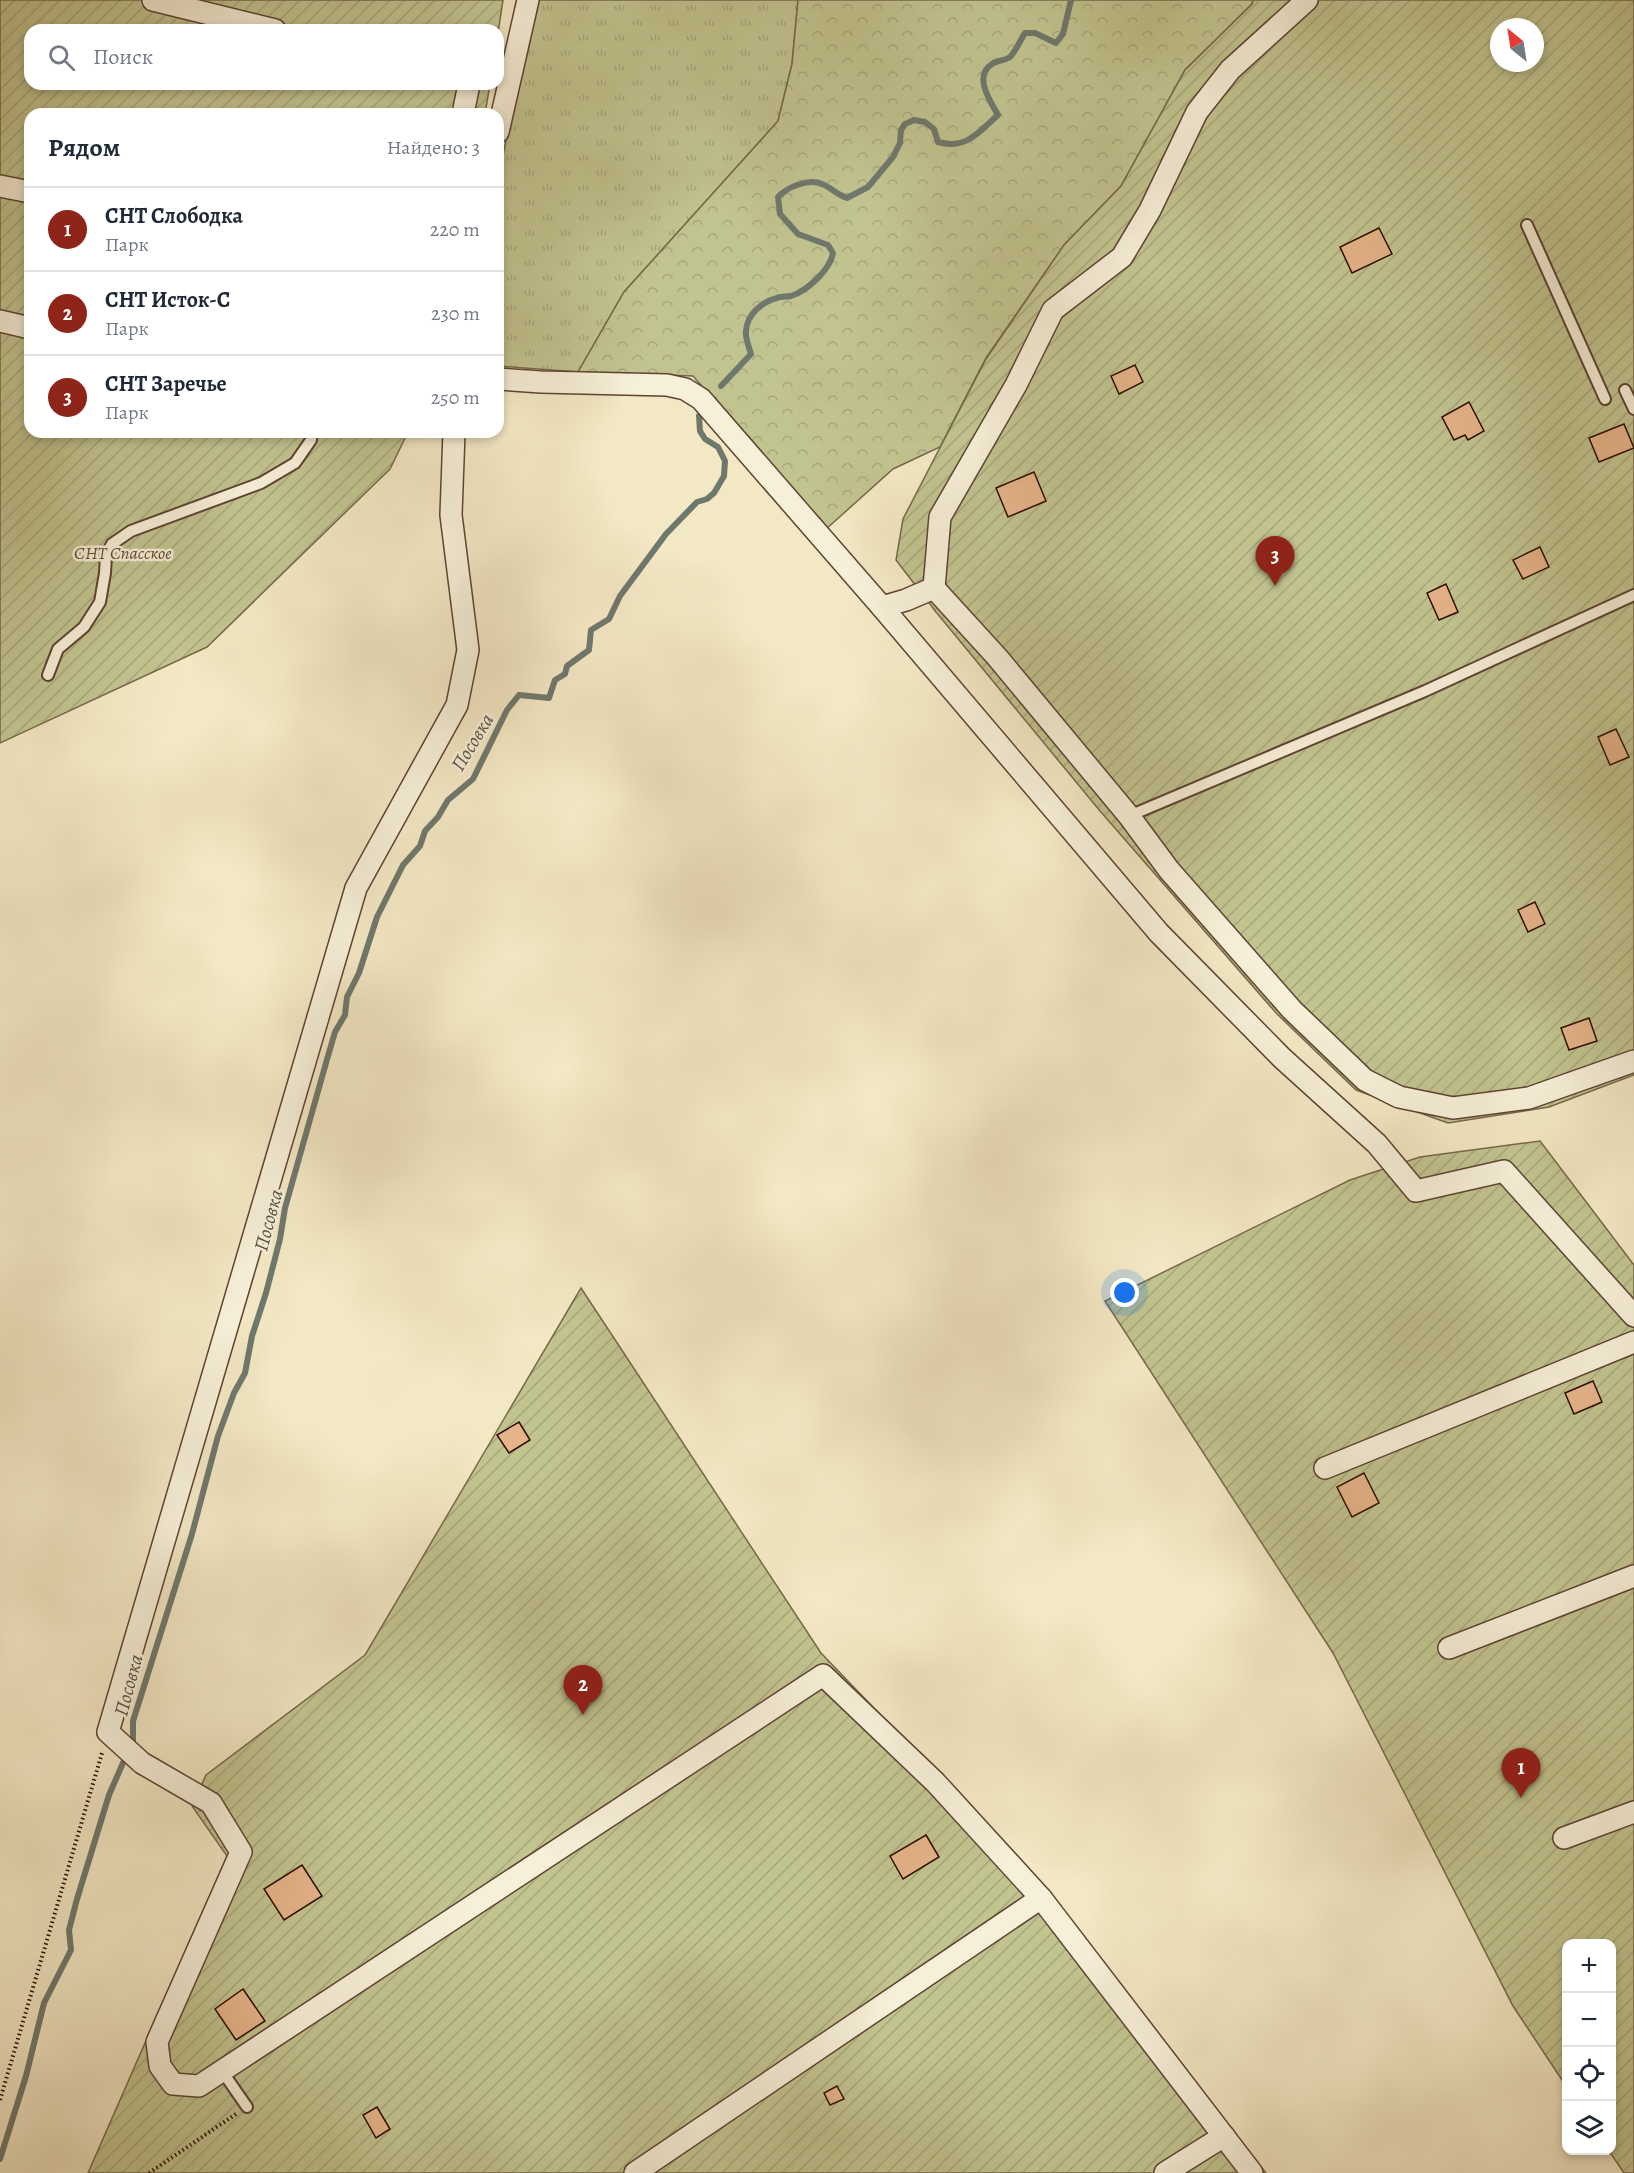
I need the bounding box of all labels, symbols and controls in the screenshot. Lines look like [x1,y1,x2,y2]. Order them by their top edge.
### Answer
north arrow [1490,18,1544,72]
search box [24,24,504,90]
icon: search [45,41,78,74]
text: Поиск [93,42,153,72]
text: Рядом [48,130,120,165]
text: Найдено: 3 [387,134,480,161]
text: СНТ Слободка [105,201,243,231]
text: 1 [64,216,71,243]
text: 220 m [430,216,480,243]
text: Парк [105,231,149,258]
text: СНТ Исток-С [105,285,230,315]
text: 2 [63,300,72,327]
text: 230 m [431,300,480,327]
text: Парк [105,315,149,342]
text: СНТ Заречье [105,369,227,399]
text: 3 [63,384,72,411]
text: 250 m [431,384,480,411]
text: Парк [105,399,149,426]
pin: 3 [1256,536,1294,586]
park label: СНТ Спасское [74,541,172,565]
water label: Посовка [445,708,500,776]
water label: Посовка [247,1186,290,1254]
your location [1110,1278,1139,1307]
water label: Посовка [107,1651,150,1719]
pin: 2 [564,1666,602,1715]
pin: 1 [1502,1748,1540,1798]
map controls [1562,1939,1616,2155]
button: + [1562,1939,1616,1993]
button: − [1562,1993,1616,2047]
button: locate [1562,2047,1616,2101]
button: layers [1562,2101,1616,2155]

